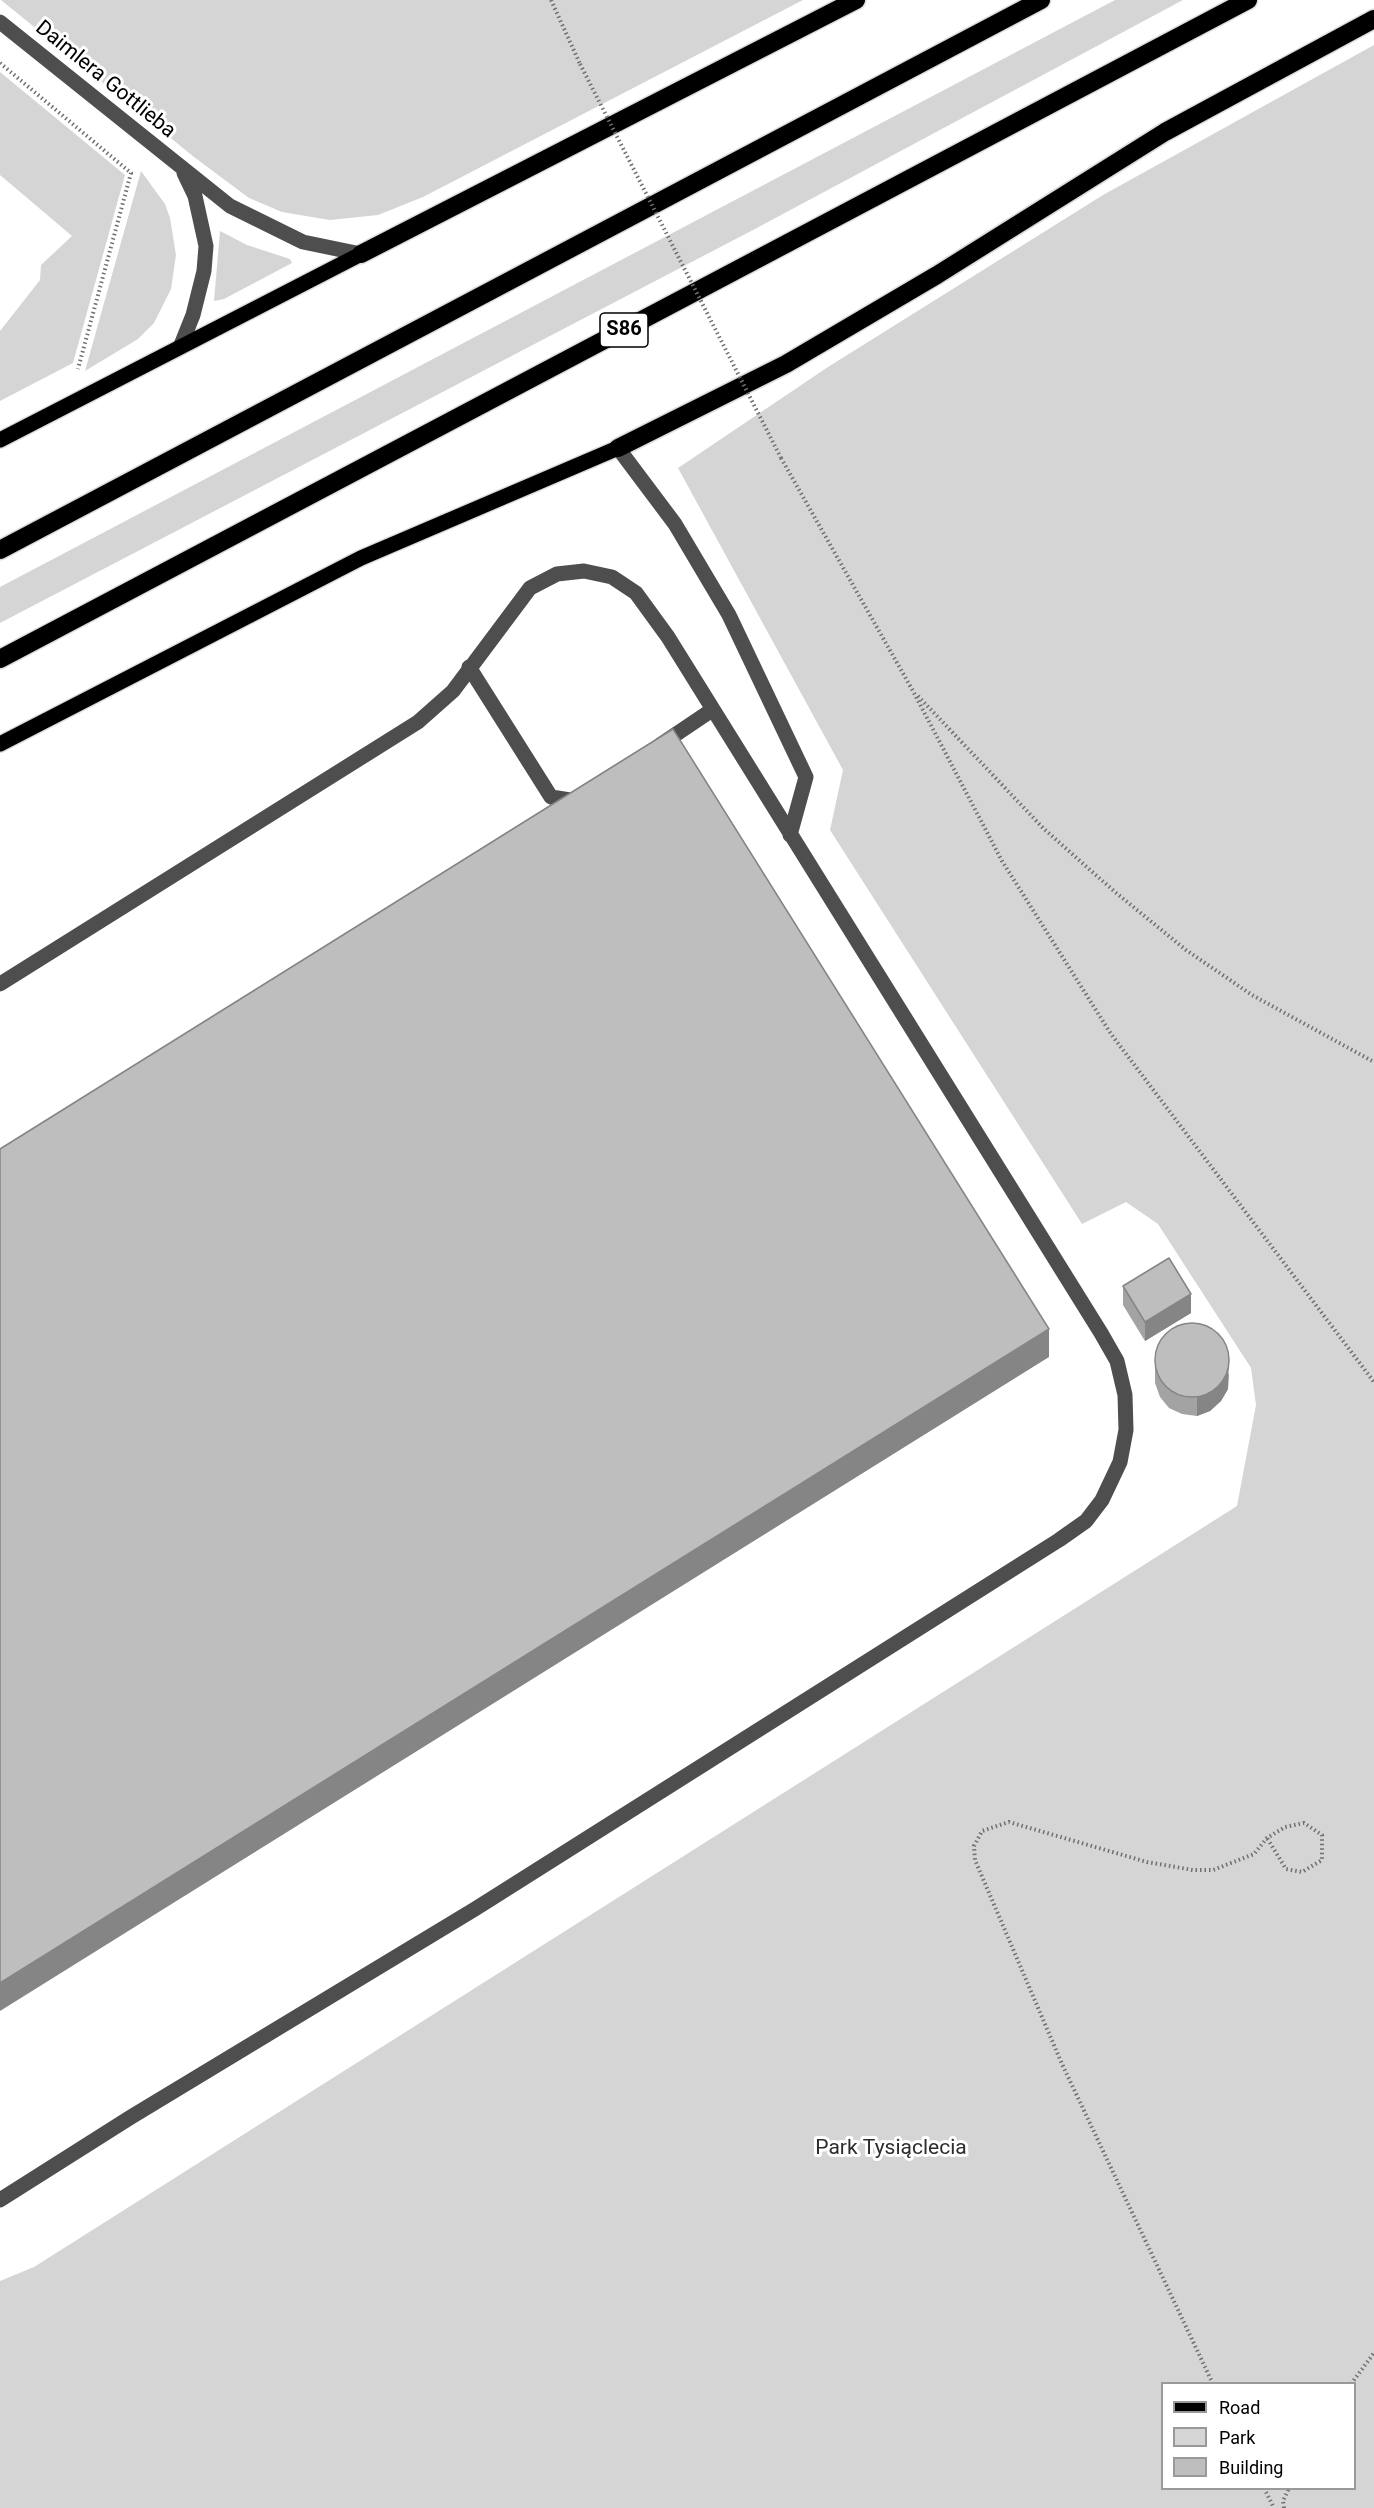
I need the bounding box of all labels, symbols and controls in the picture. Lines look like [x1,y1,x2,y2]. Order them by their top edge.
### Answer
street label: Daimlera Gottlieba [30,16,180,144]
road number: S86 [600,313,648,347]
park label: Park Tysiąclecia [815,2136,967,2162]
legend [1161,2382,1356,2490]
text: Road [1219,2397,1260,2418]
text: Park [1219,2427,1255,2448]
text: Building [1219,2457,1283,2478]

